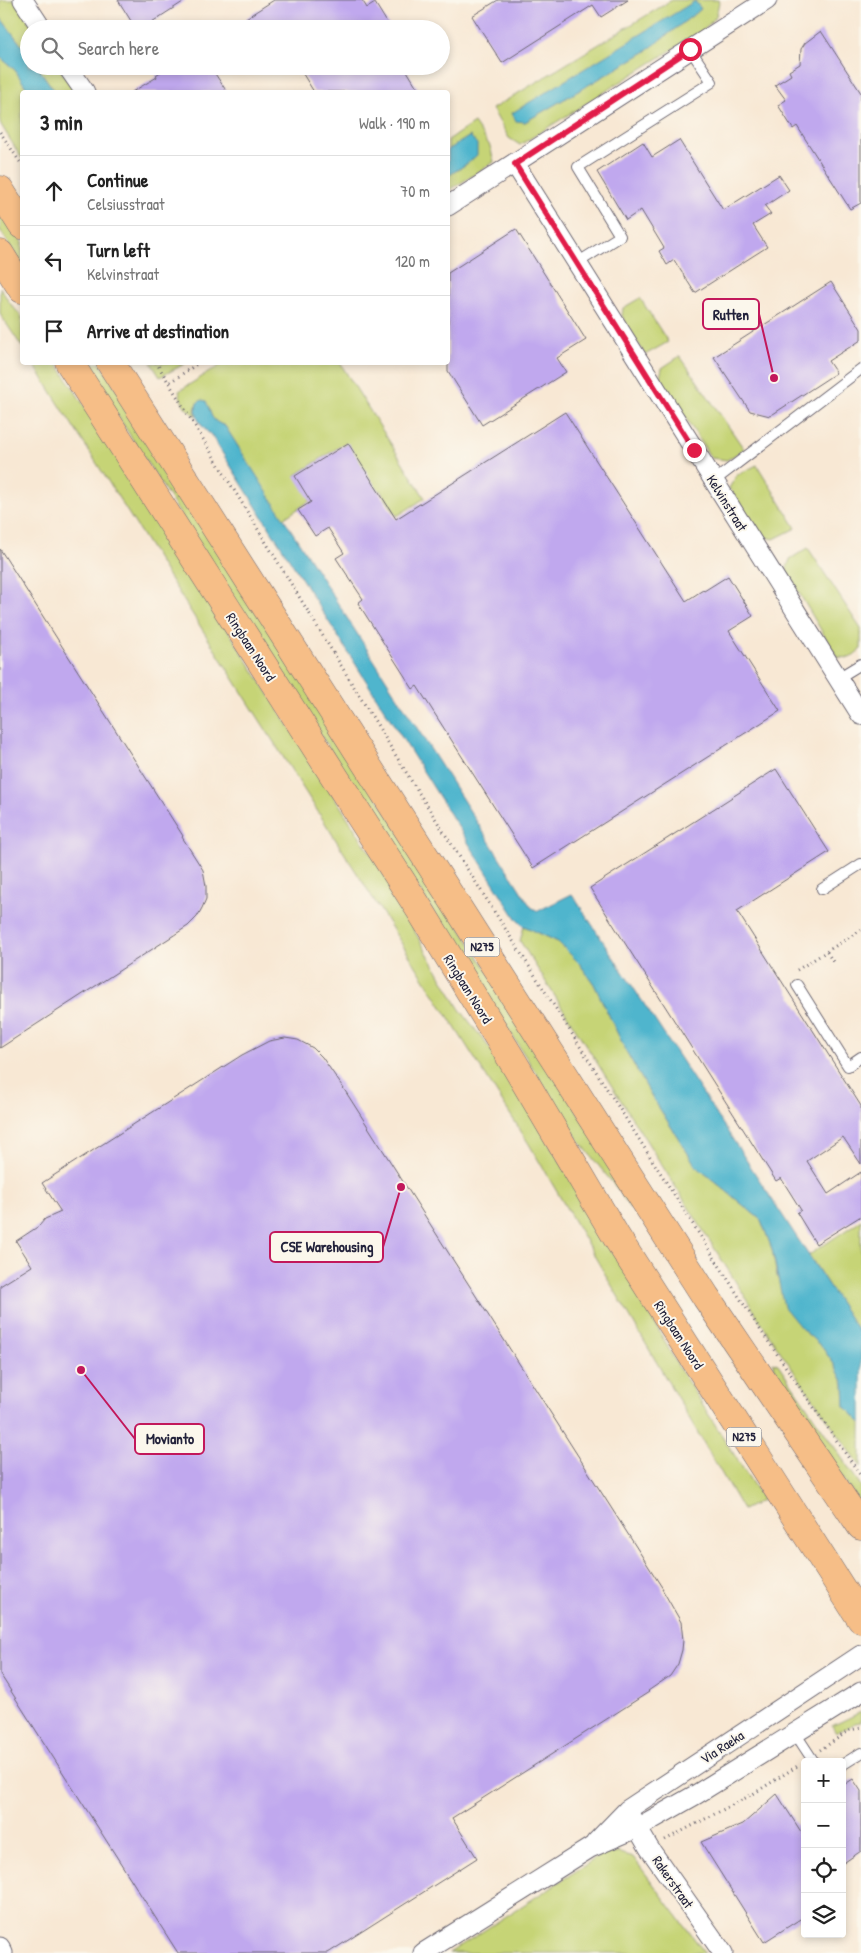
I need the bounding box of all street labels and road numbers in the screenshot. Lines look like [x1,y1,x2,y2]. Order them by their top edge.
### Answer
street label: Kelvinstraat [703,471,752,535]
street label: Ringbaan Noord [221,609,281,686]
road number: N275 [464,938,500,956]
street label: Ringbaan Noord [439,951,497,1028]
street label: Ringbaan Noord [649,1297,709,1374]
road number: N275 [726,1428,762,1446]
street label: Via Raeka [696,1725,748,1768]
street label: Rakerstraat [648,1852,699,1912]

